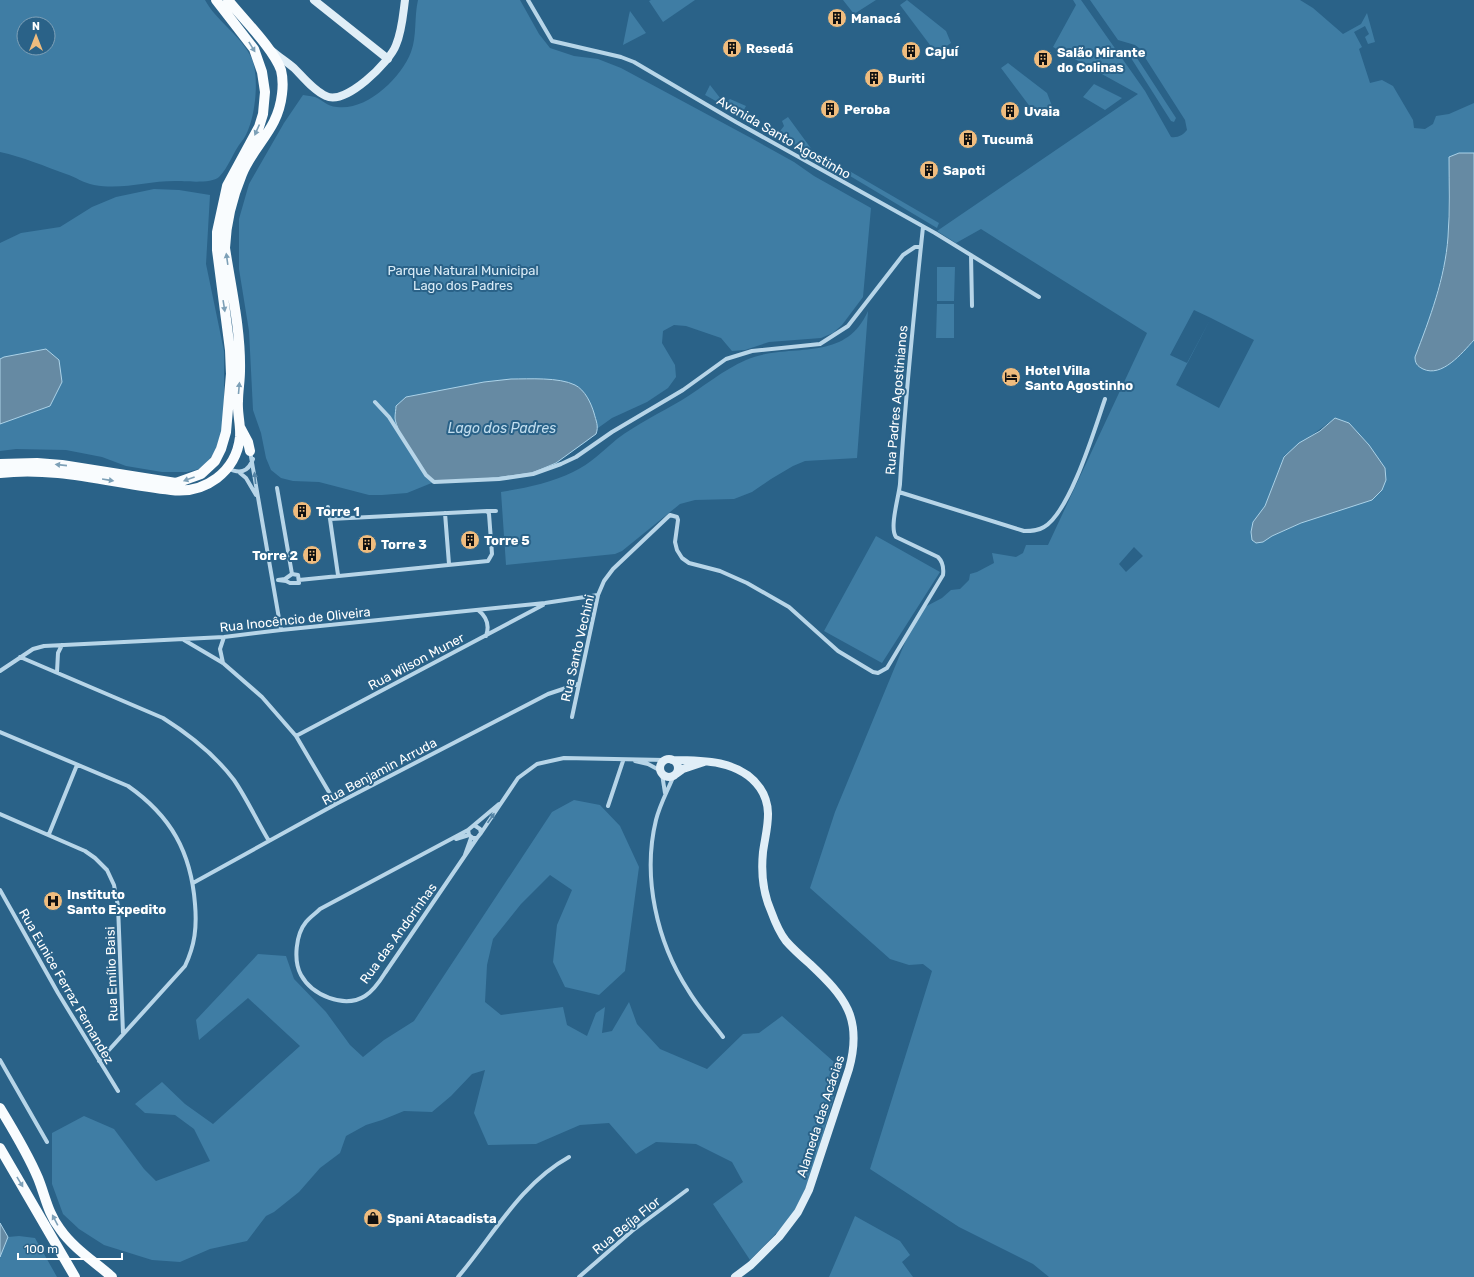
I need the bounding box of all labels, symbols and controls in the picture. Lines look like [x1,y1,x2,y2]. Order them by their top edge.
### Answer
building icon: Manacá [826,7,848,29]
place label: Manacá [851,11,901,26]
north arrow [16,16,56,56]
text: N [32,20,40,33]
building icon: Resedá [721,37,743,59]
building icon: Cajuí [900,40,922,62]
place label: Resedá [746,41,793,56]
one-way arrow [248,42,256,52]
place label: Cajuí [925,44,959,59]
place label: Salão Mirante do Colinas [1057,45,1146,75]
building icon: Salão Mirante do Colinas [1032,48,1054,70]
building icon: Buriti [863,67,885,89]
place label: Buriti [888,71,925,86]
street label: Avenida Santo Agostinho [714,93,853,183]
building icon: Peroba [819,98,841,120]
building icon: Uvaia [999,100,1021,122]
place label: Peroba [844,102,890,117]
place label: Uvaia [1024,104,1060,119]
one-way arrow [254,124,260,135]
building icon: Tucumã [957,128,979,150]
place label: Tucumã [982,132,1033,147]
building icon: Sapoti [918,159,940,181]
place label: Sapoti [943,163,985,178]
one-way arrow [224,253,230,265]
park label: Parque Natural Municipal Lago dos Padres [387,263,539,294]
one-way arrow [221,300,227,312]
street label: Rua Padres Agostinianos [882,324,912,476]
place label: Hotel Villa Santo Agostinho [1025,363,1133,393]
hotel icon: Hotel Villa Santo Agostinho [1000,366,1022,388]
one-way arrow [235,382,242,394]
water label: Lago dos Padres [448,420,556,437]
one-way arrow [55,462,67,468]
one-way arrow [252,472,259,484]
one-way arrow [183,476,195,482]
one-way arrow [102,477,114,483]
building icon: Torre 1 [291,500,313,522]
place label: Torre 1 [316,504,360,519]
building icon: Torre 5 [459,529,481,551]
building icon: Torre 3 [356,533,378,555]
place label: Torre 5 [484,533,530,548]
place label: Torre 3 [381,537,427,552]
building icon: Torre 2 [301,544,323,566]
place label: Torre 2 [252,548,298,563]
street label: Rua Santo Vechini [558,593,597,703]
street label: Rua Inocêncio de Oliveira [219,604,371,635]
street label: Rua Wilson Muner [366,630,467,693]
street label: Rua Benjamin Arruda [319,735,439,808]
one-way arrow [487,813,495,824]
street label: Rua das Andorinhas [357,880,440,986]
place label: Instituto Santo Expedito [67,887,166,917]
hospital icon: Instituto Santo Expedito [42,890,64,912]
street label: Rua Eunice Ferraz Fernandez [16,906,117,1067]
street label: Rua Emílio Baisi [102,926,121,1022]
street label: Alameda das Acácias [794,1053,847,1179]
one-way arrow [16,1177,24,1187]
street label: Rua Beíja Flor [589,1193,663,1257]
shop icon: Spani Atacadista [362,1207,384,1229]
place label: Spani Atacadista [387,1211,497,1226]
one-way arrow [51,1215,58,1226]
scale bar [18,1235,122,1261]
text: 100 m [24,1242,58,1256]

